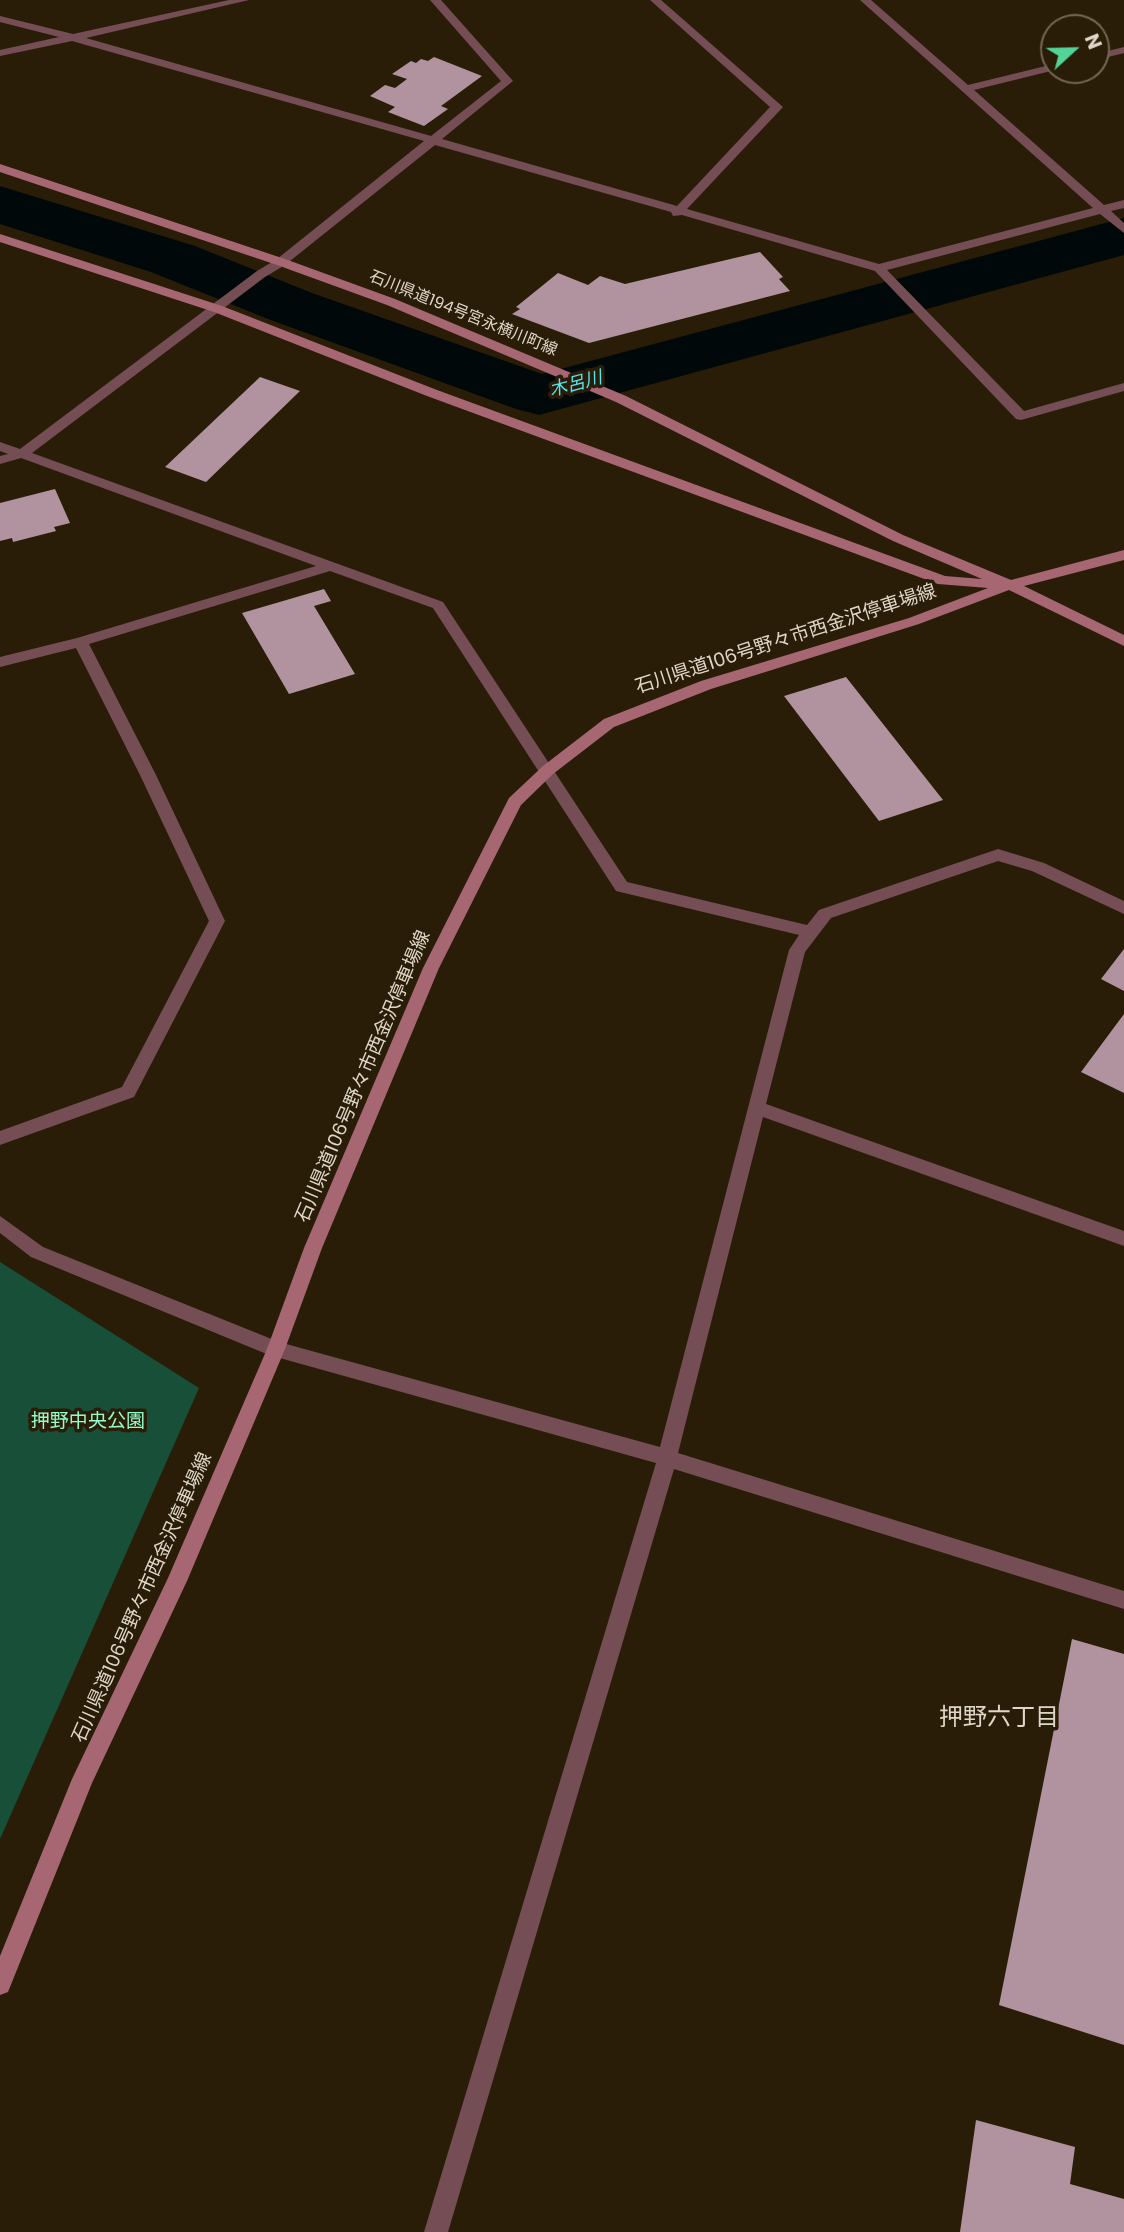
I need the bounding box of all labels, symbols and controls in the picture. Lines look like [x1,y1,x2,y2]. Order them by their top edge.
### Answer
north arrow [1040,14,1110,84]
text: N [1078,30,1108,53]
street label: 石川県道194号宮永横川町線 [366,267,560,361]
water label: 木呂川 [547,368,605,402]
street label: 石川県道106号野々市西金沢停車場線 [633,580,939,700]
street label: 石川県道106号野々市西金沢停車場線 [292,928,436,1226]
park label: 押野中央公園 [31,1411,145,1433]
street label: 石川県道106号野々市西金沢停車場線 [69,1449,217,1747]
district label: 押野六丁目 [939,1705,1059,1733]

